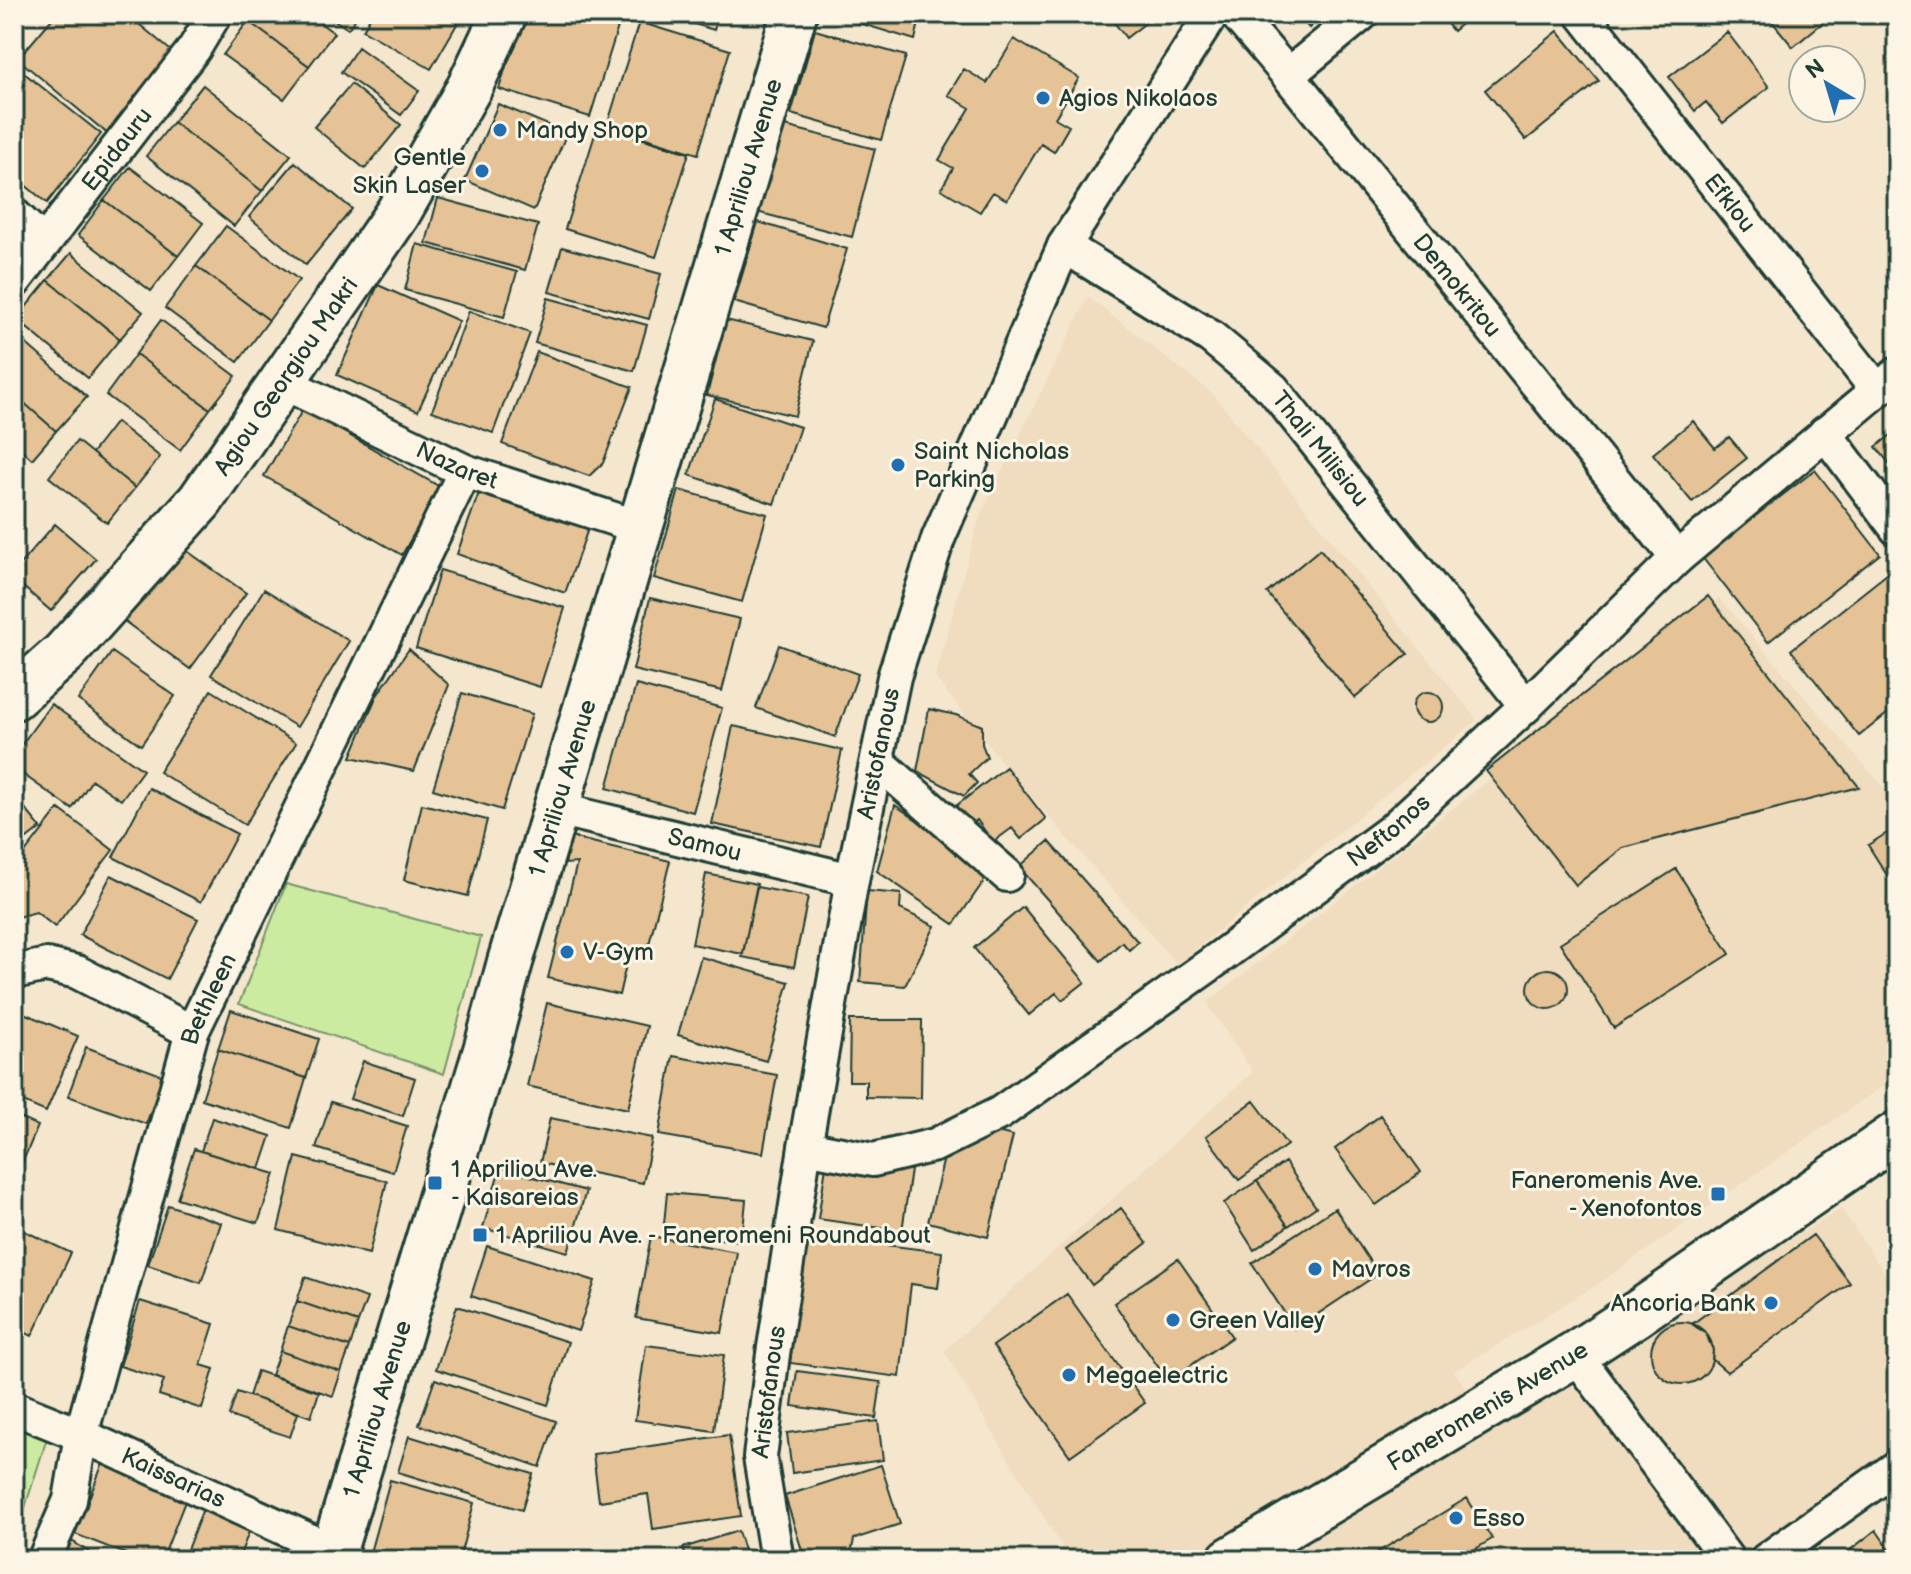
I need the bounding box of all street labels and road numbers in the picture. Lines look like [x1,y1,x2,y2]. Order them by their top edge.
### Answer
street label: 1 Apriliou Avenue [708,75,789,259]
street label: Epidauru [76,102,159,197]
street label: Efklou [1698,168,1762,238]
street label: Demokritou [1407,228,1507,343]
street label: Agiou Georgiou Makri [208,272,364,481]
street label: Thali Milisiou [1265,385,1375,513]
street label: Nazaret [411,435,502,496]
street label: Aristofanous [851,685,906,822]
street label: 1 Apriliou Avenue [522,696,603,880]
street label: Neftonos [1341,788,1436,873]
street label: Samou [665,822,744,868]
street label: Bethleen [175,949,243,1048]
street label: 1 Apriliou Avenue [337,1317,418,1501]
street label: Aristofanous [746,1324,792,1460]
street label: Faneromenis Avenue [1382,1335,1594,1478]
street label: Kaissarias [116,1442,230,1515]

